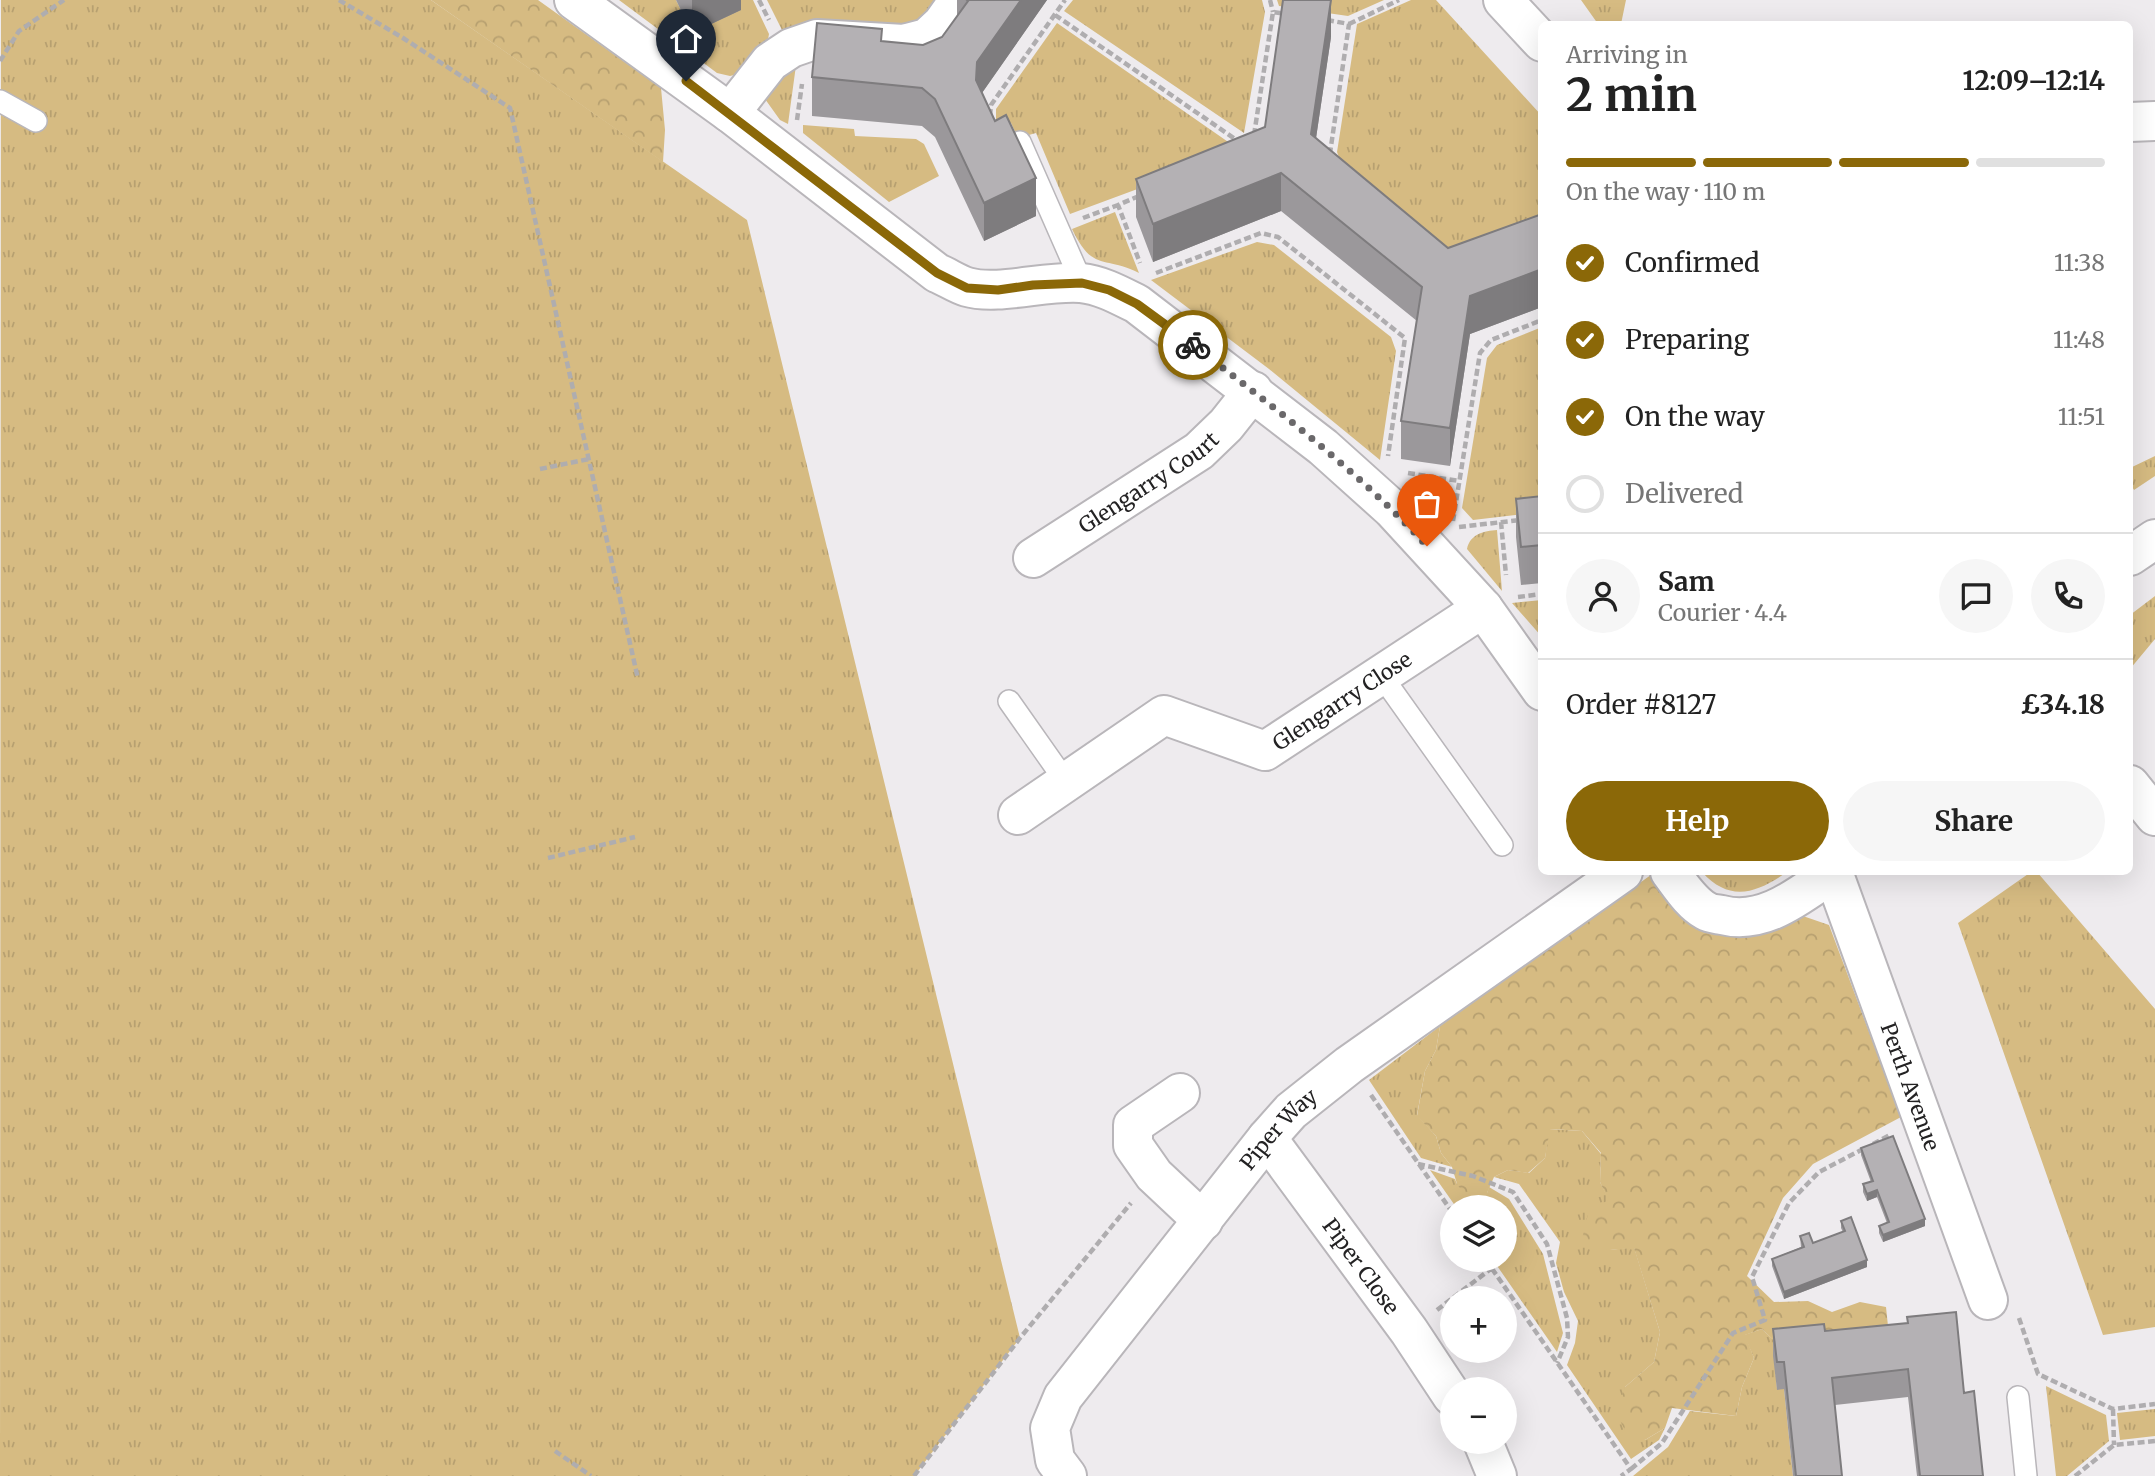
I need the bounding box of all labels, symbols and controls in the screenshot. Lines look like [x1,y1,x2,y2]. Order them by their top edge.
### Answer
pin [656,9,716,81]
icon: home [667,20,705,58]
text: Arriving in [1566,40,1688,69]
text: 12:09–12:14 [1963,64,2105,97]
text: 2 min [1566,66,1697,124]
text: On the way · 110 m [1566,177,1765,206]
icon: check [1566,244,1604,282]
text: Confirmed [1625,246,1760,279]
text: 11:38 [2054,248,2105,277]
courier [1158,310,1228,380]
icon: check [1566,321,1604,359]
text: Preparing [1625,323,1749,356]
text: 11:48 [2053,325,2105,354]
icon: bike [1174,326,1212,364]
icon: check [1566,398,1604,436]
text: On the way [1625,400,1765,433]
text: 11:51 [2058,402,2105,431]
street label: Glengarry Court [1073,426,1224,539]
pin [1397,474,1457,546]
text: Delivered [1625,477,1744,510]
icon: bag [1408,485,1446,523]
button: person [1566,559,1640,633]
button: chat [1939,559,2013,633]
button: phone [2031,559,2105,633]
text: Sam [1658,565,1715,598]
text: Courier · 4.4 [1658,598,1787,627]
street label: Glengarry Close [1267,645,1416,756]
text: Order #8127 [1566,688,1716,721]
text: £34.18 [2021,688,2105,721]
button: Help [1566,781,1829,861]
button: Share [1843,781,2105,861]
street label: Perth Avenue [1875,1019,1946,1154]
street label: Piper Way [1234,1082,1323,1175]
map controls [1440,1195,1517,1454]
button: layers [1440,1195,1517,1272]
street label: Piper Close [1317,1213,1405,1319]
button: + [1440,1286,1517,1363]
button: − [1440,1377,1517,1454]

